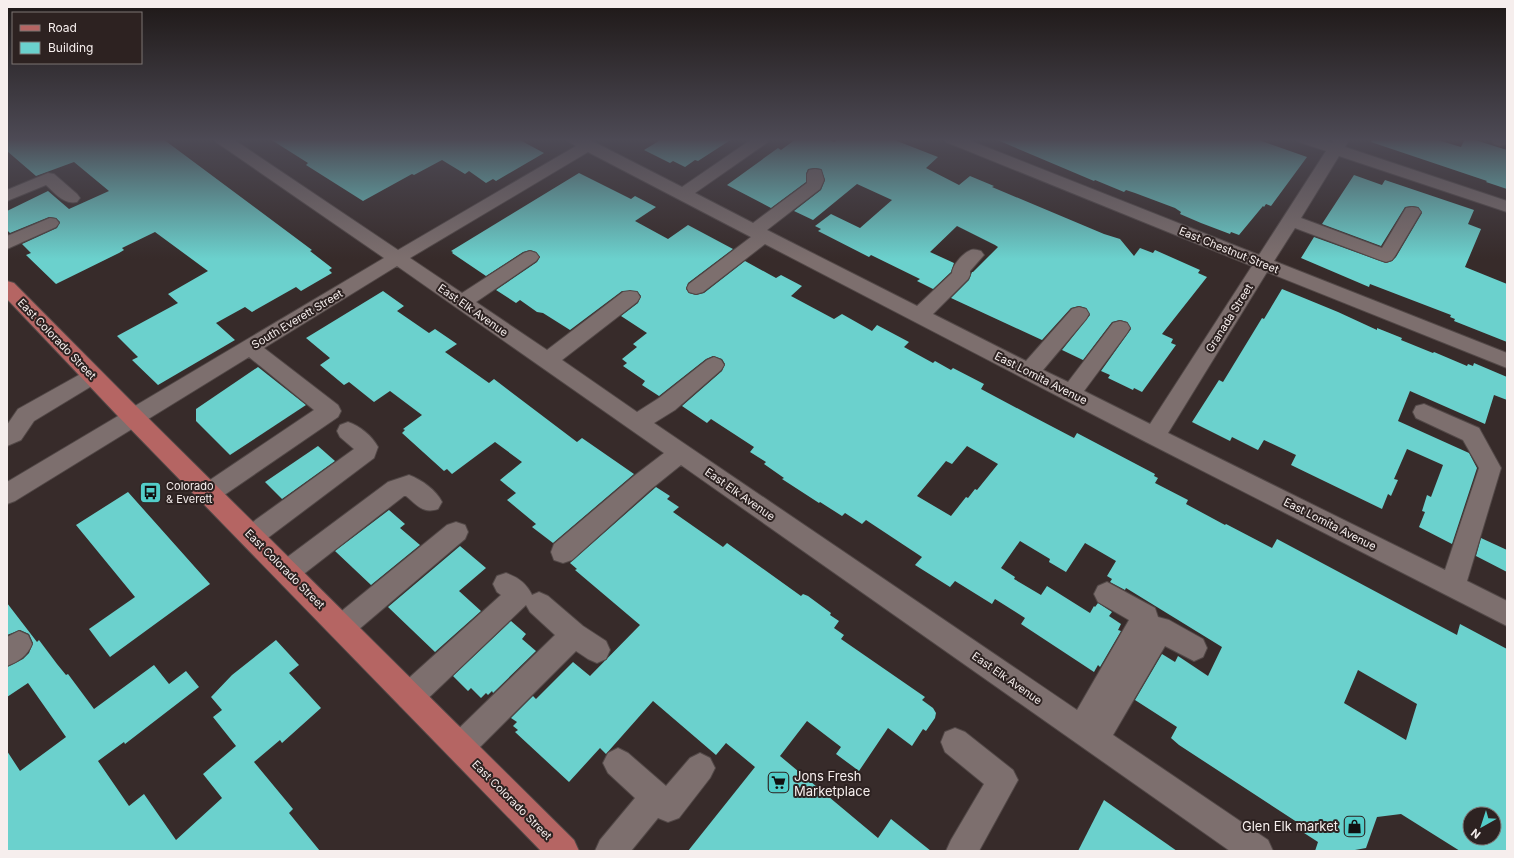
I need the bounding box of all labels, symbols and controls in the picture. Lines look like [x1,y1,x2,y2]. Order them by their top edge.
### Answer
legend [12,12,142,64]
text: Road [48,20,77,35]
text: Building [48,40,93,55]
street label: East Chestnut Street [1177,224,1281,277]
street label: East Elk Avenue [435,281,511,339]
street label: Granada Street [1202,281,1256,355]
street label: South Everett Street [249,286,345,352]
street label: East Colorado Street [15,296,99,383]
street label: East Lomita Avenue [992,349,1090,407]
street label: East Elk Avenue [702,465,778,523]
bus stop icon: Colorado & Everett [137,479,163,505]
place label: Colorado & Everett [166,479,214,506]
street label: East Lomita Avenue [1281,495,1379,553]
street label: East Colorado Street [242,526,328,612]
street label: East Elk Avenue [969,649,1045,707]
street label: East Colorado Street [469,757,555,843]
place label: Jons Fresh Marketplace [794,768,870,799]
supermarket icon: Jons Fresh Marketplace [765,770,791,796]
north arrow [1462,806,1502,846]
shop icon: Glen Elk market [1341,813,1367,839]
place label: Glen Elk market [1242,818,1338,834]
text: N [1468,826,1483,842]

